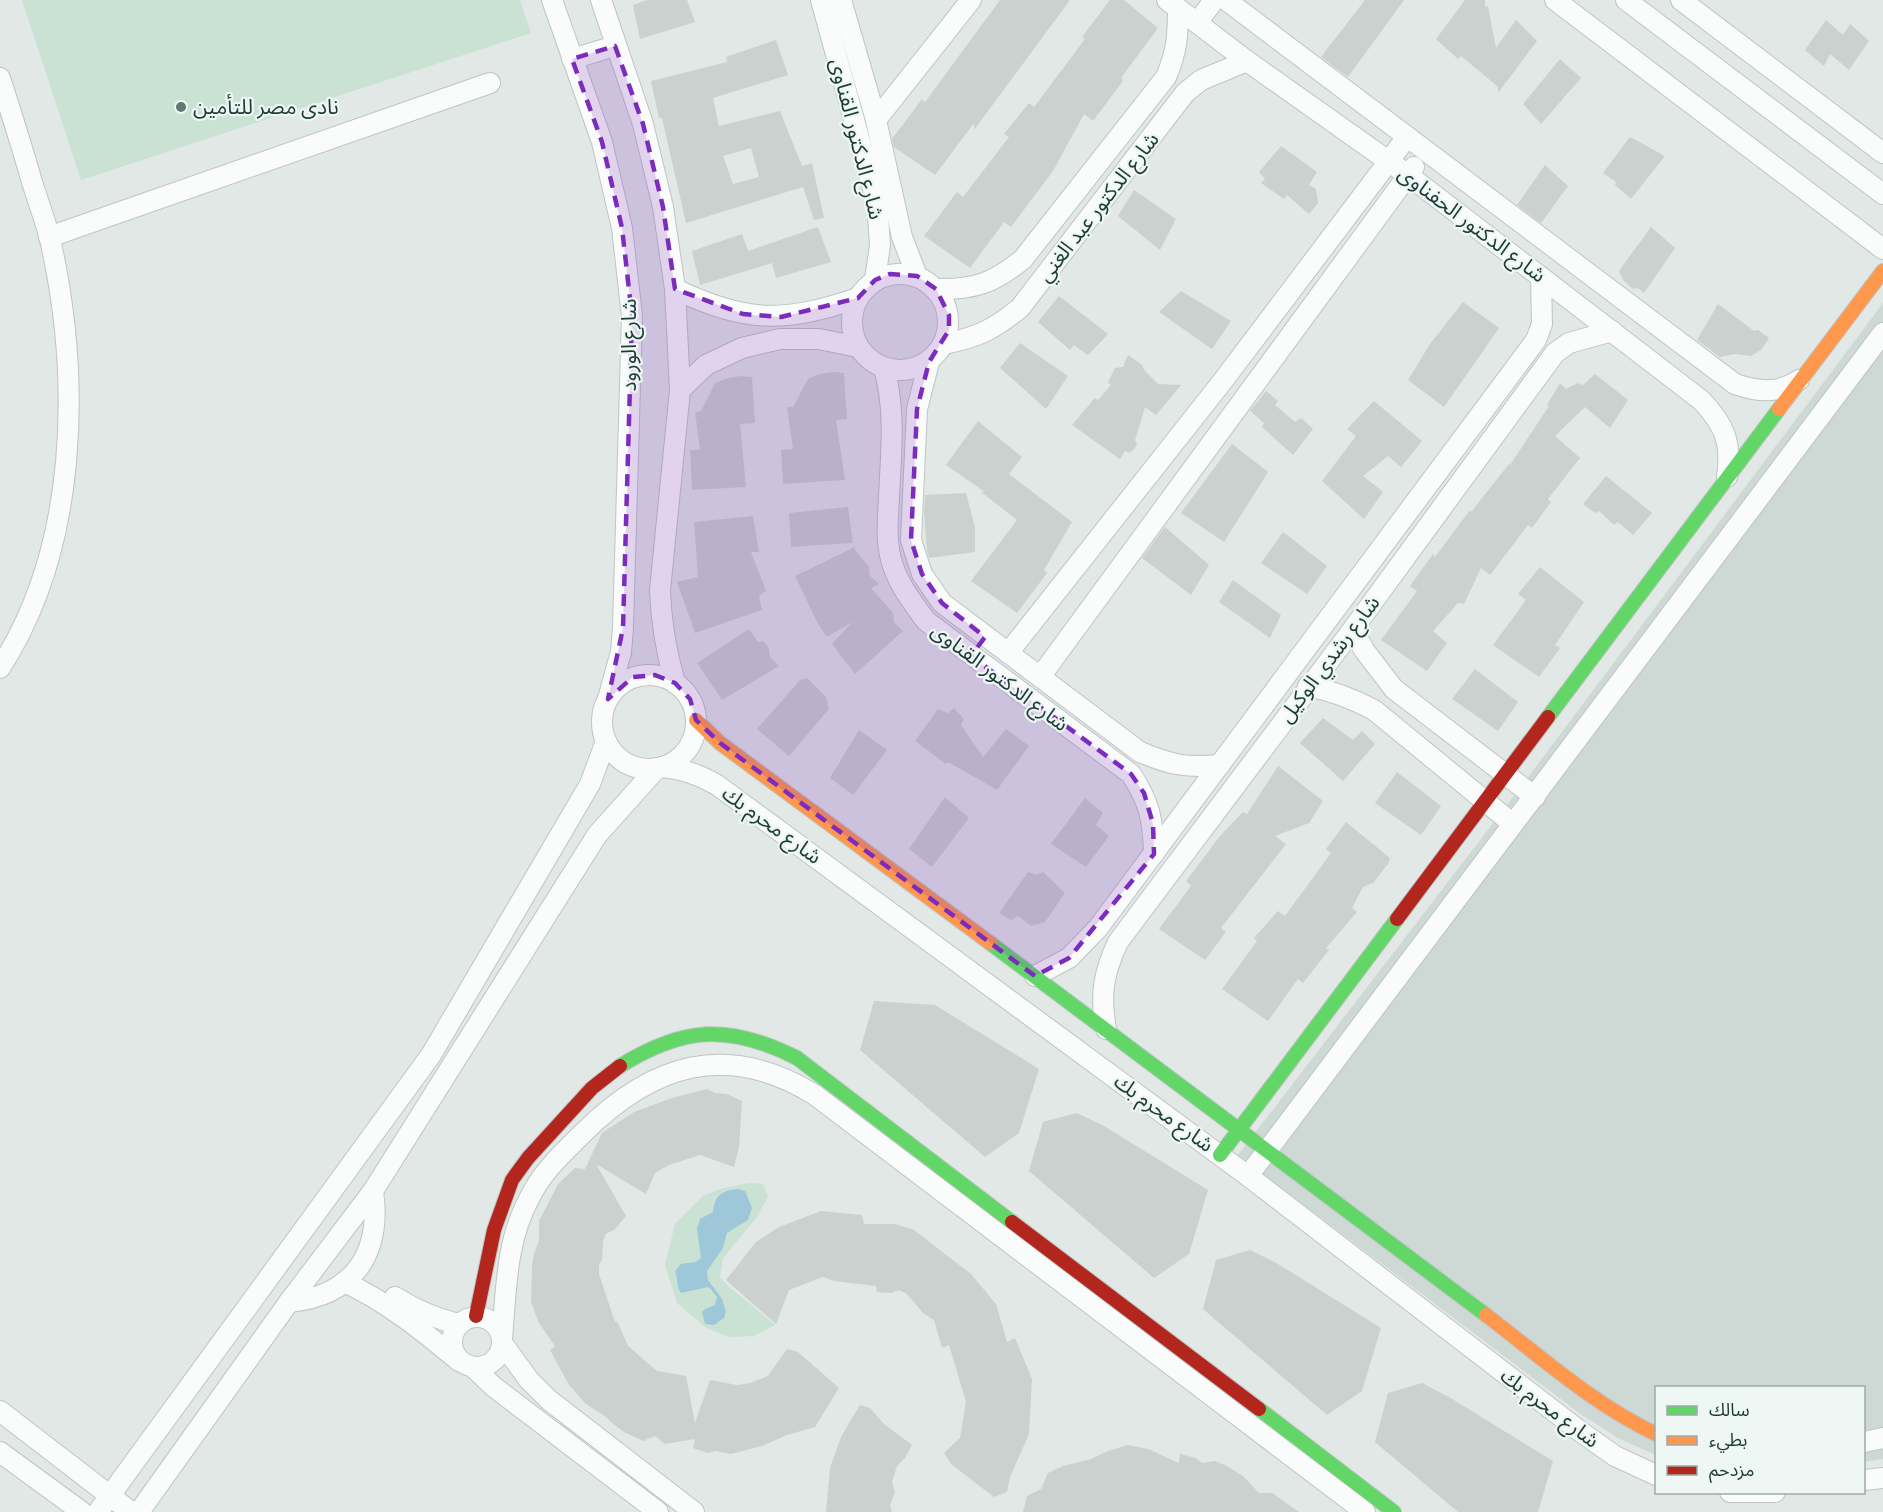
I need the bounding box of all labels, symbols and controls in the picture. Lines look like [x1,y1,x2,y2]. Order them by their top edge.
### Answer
street label: شارع الدكتور القناوى [822,56,891,223]
place label: نادى مصر للتأمين [193,93,339,120]
marker: نادى مصر للتأمين [174,100,188,114]
street label: شارع الدكتور عبد الغني [1031,126,1167,289]
street label: شارع الدكتور الحفناوى [1392,159,1552,290]
street label: شارع الورود [615,299,644,391]
street label: شارع رشدي الوكيل [1272,590,1388,730]
street label: شارع الدكتور القناوى [925,616,1074,739]
street label: شارع محرم بك [715,779,828,872]
street label: شارع محرم بك [1107,1067,1220,1160]
street label: شارع محرم بك [1494,1362,1605,1456]
legend [1655,1386,1865,1494]
text: سالك [1709,1398,1750,1421]
text: بطيء [1709,1428,1747,1453]
text: مزدحم [1709,1458,1754,1483]

